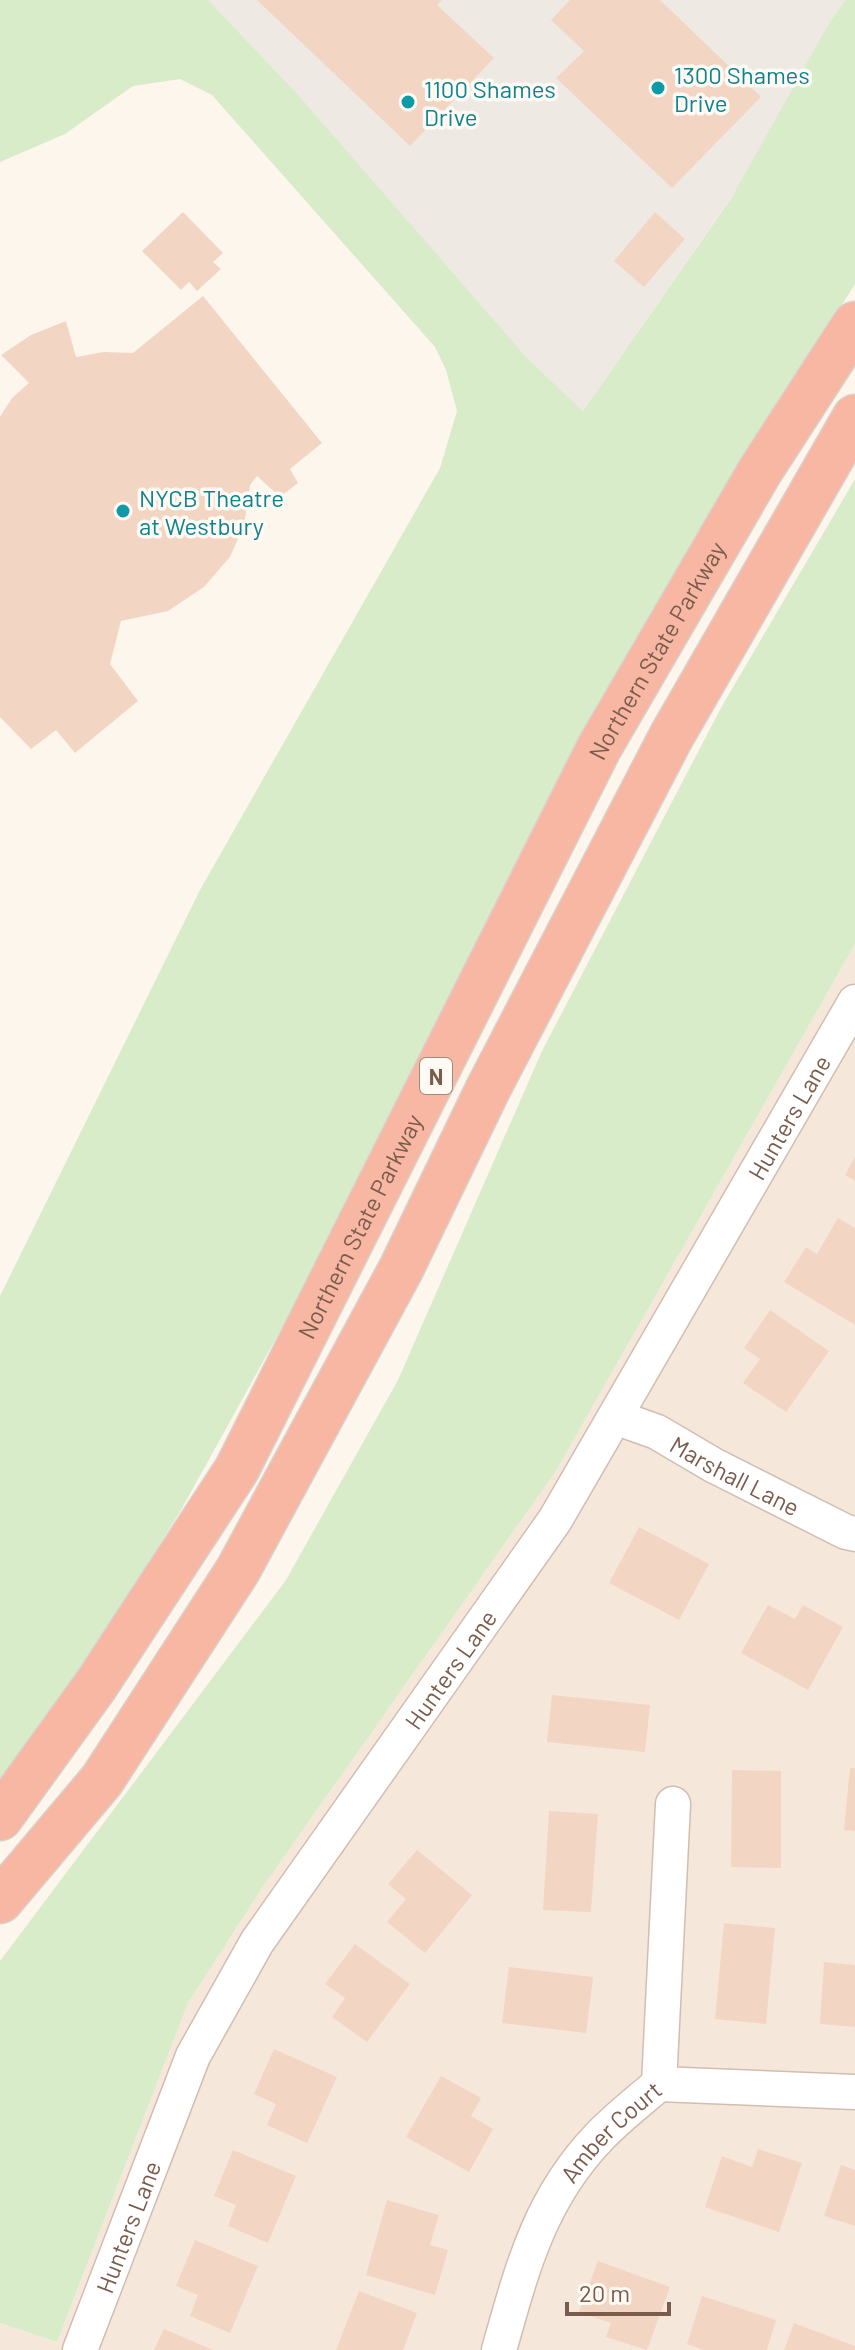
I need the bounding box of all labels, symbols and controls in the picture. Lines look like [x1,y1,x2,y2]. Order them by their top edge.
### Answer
place label: 1300 Shames Drive [674,60,810,117]
place label: 1100 Shames Drive [424,74,556,131]
marker: 1300 Shames Drive [649,79,667,97]
marker: 1100 Shames Drive [399,93,417,111]
place label: NYCB Theatre at Westbury [139,483,284,540]
marker: NYCB Theatre at Westbury [114,502,132,520]
street label: Northern State Parkway [581,536,731,764]
street label: Hunters Lane [741,1050,836,1185]
road number: N [420,1058,452,1094]
street label: Northern State Parkway [291,1109,428,1343]
street label: Marshall Lane [665,1429,805,1521]
street label: Hunters Lane [398,1604,502,1734]
street label: Amber Court [553,2074,667,2187]
street label: Hunters Lane [89,2157,166,2297]
scale bar [567,2266,669,2316]
text: 20 m [579,2278,630,2307]

